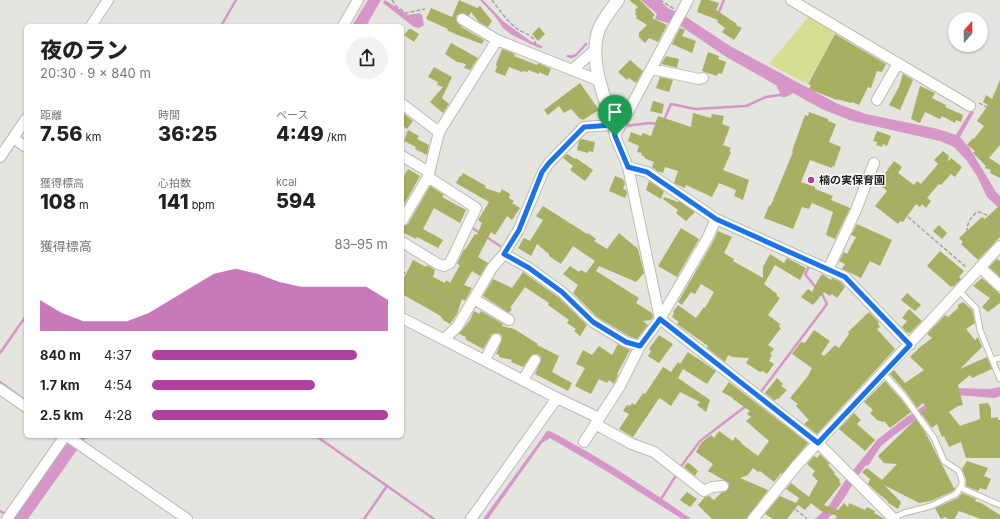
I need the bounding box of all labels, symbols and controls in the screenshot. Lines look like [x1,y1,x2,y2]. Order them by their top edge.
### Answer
north arrow [948,12,988,52]
map controls [948,12,988,52]
text: 夜のラン [40,37,128,63]
button: share [346,37,388,79]
text: 20:30 · 9 × 840 m [40,65,151,81]
pin [598,95,632,136]
icon: arrive [604,101,626,123]
text: 距離 [40,108,62,122]
text: 時間 [158,108,180,122]
text: ペース [276,108,308,122]
text: 7.56 [40,122,83,146]
text: 36:25 [158,122,217,146]
text: 4:49 [276,122,324,146]
text: km [83,130,101,144]
text: /km [324,130,347,144]
place label: 楠の実保育園 [819,173,885,187]
text: kcal [276,175,297,189]
marker: 楠の実保育園 [806,175,816,185]
text: 獲得標高 [40,176,84,190]
text: 心拍数 [158,176,191,190]
text: 594 [276,189,316,213]
text: 108 [40,190,76,214]
text: 141 [158,190,189,214]
text: m [76,198,89,212]
text: bpm [189,198,215,212]
text: 83–95 m [334,236,388,252]
text: 獲得標高 [40,238,92,254]
text: 840 m [40,347,81,363]
text: 4:37 [104,347,132,363]
text: 1.7 km [40,377,80,393]
text: 4:54 [104,377,132,393]
text: 2.5 km [40,407,83,423]
text: 4:28 [104,407,132,423]

